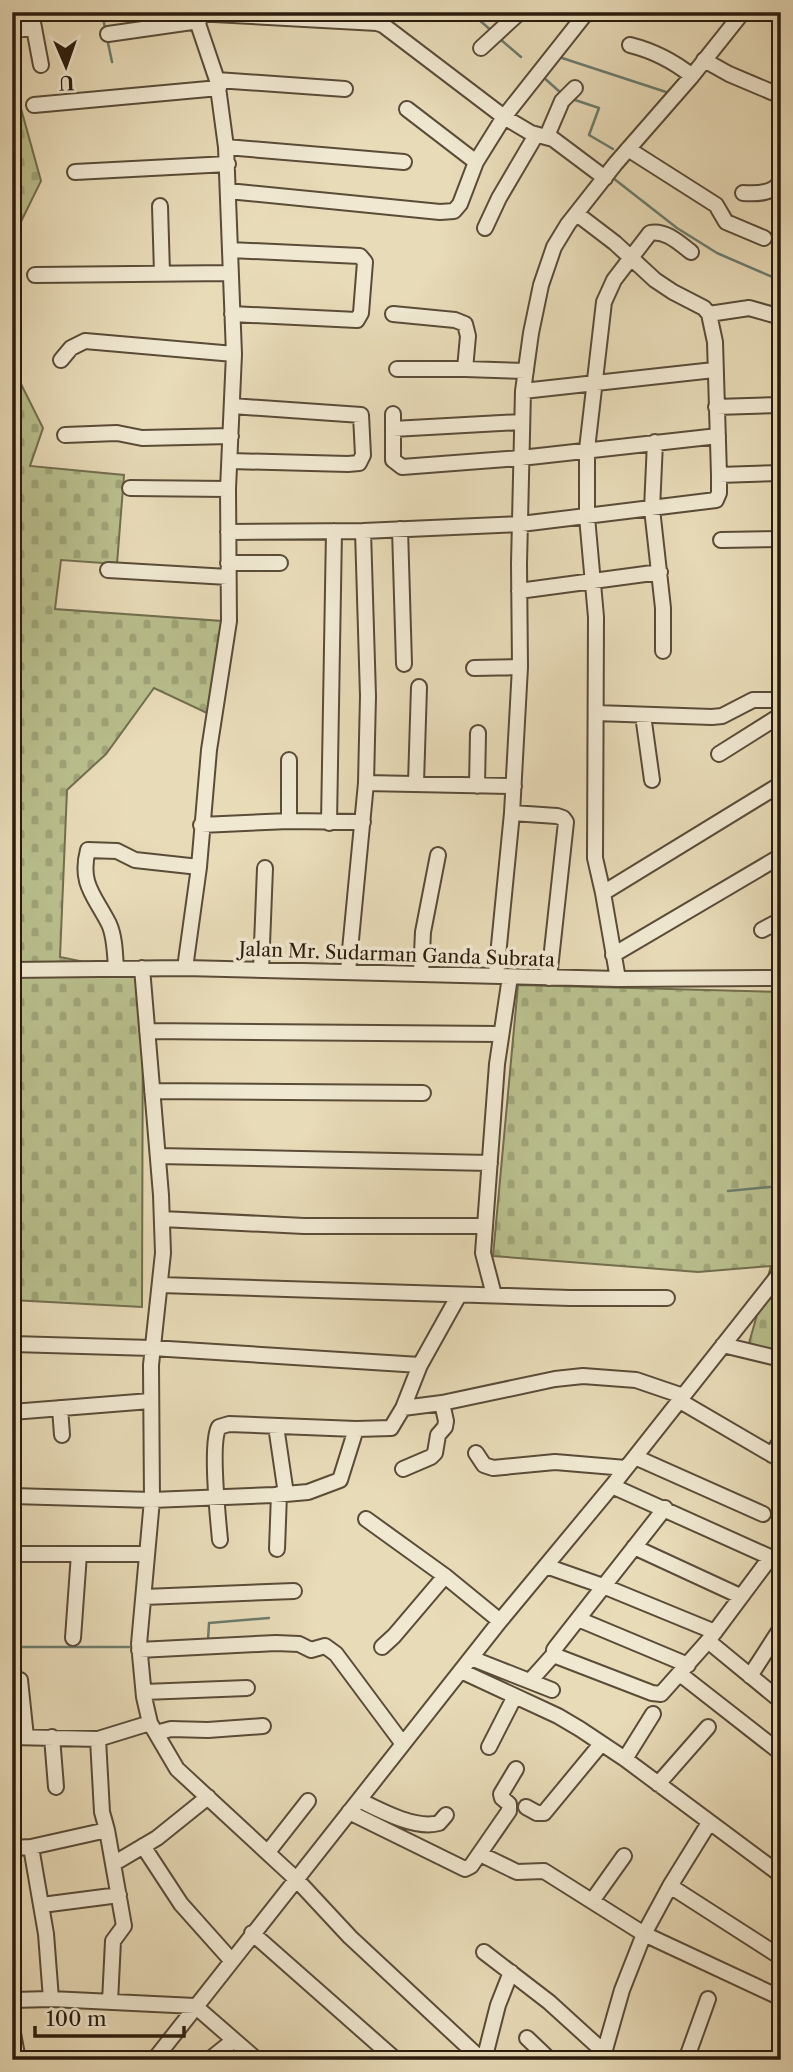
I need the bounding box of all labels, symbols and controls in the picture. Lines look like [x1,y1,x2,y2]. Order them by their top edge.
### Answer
north arrow [32,32,102,102]
text: U [58,71,75,94]
street label: Jalan Mr. Sudarman Ganda Subrata [236,937,555,972]
scale bar [35,1995,184,2039]
text: 100 m [46,2006,107,2031]

